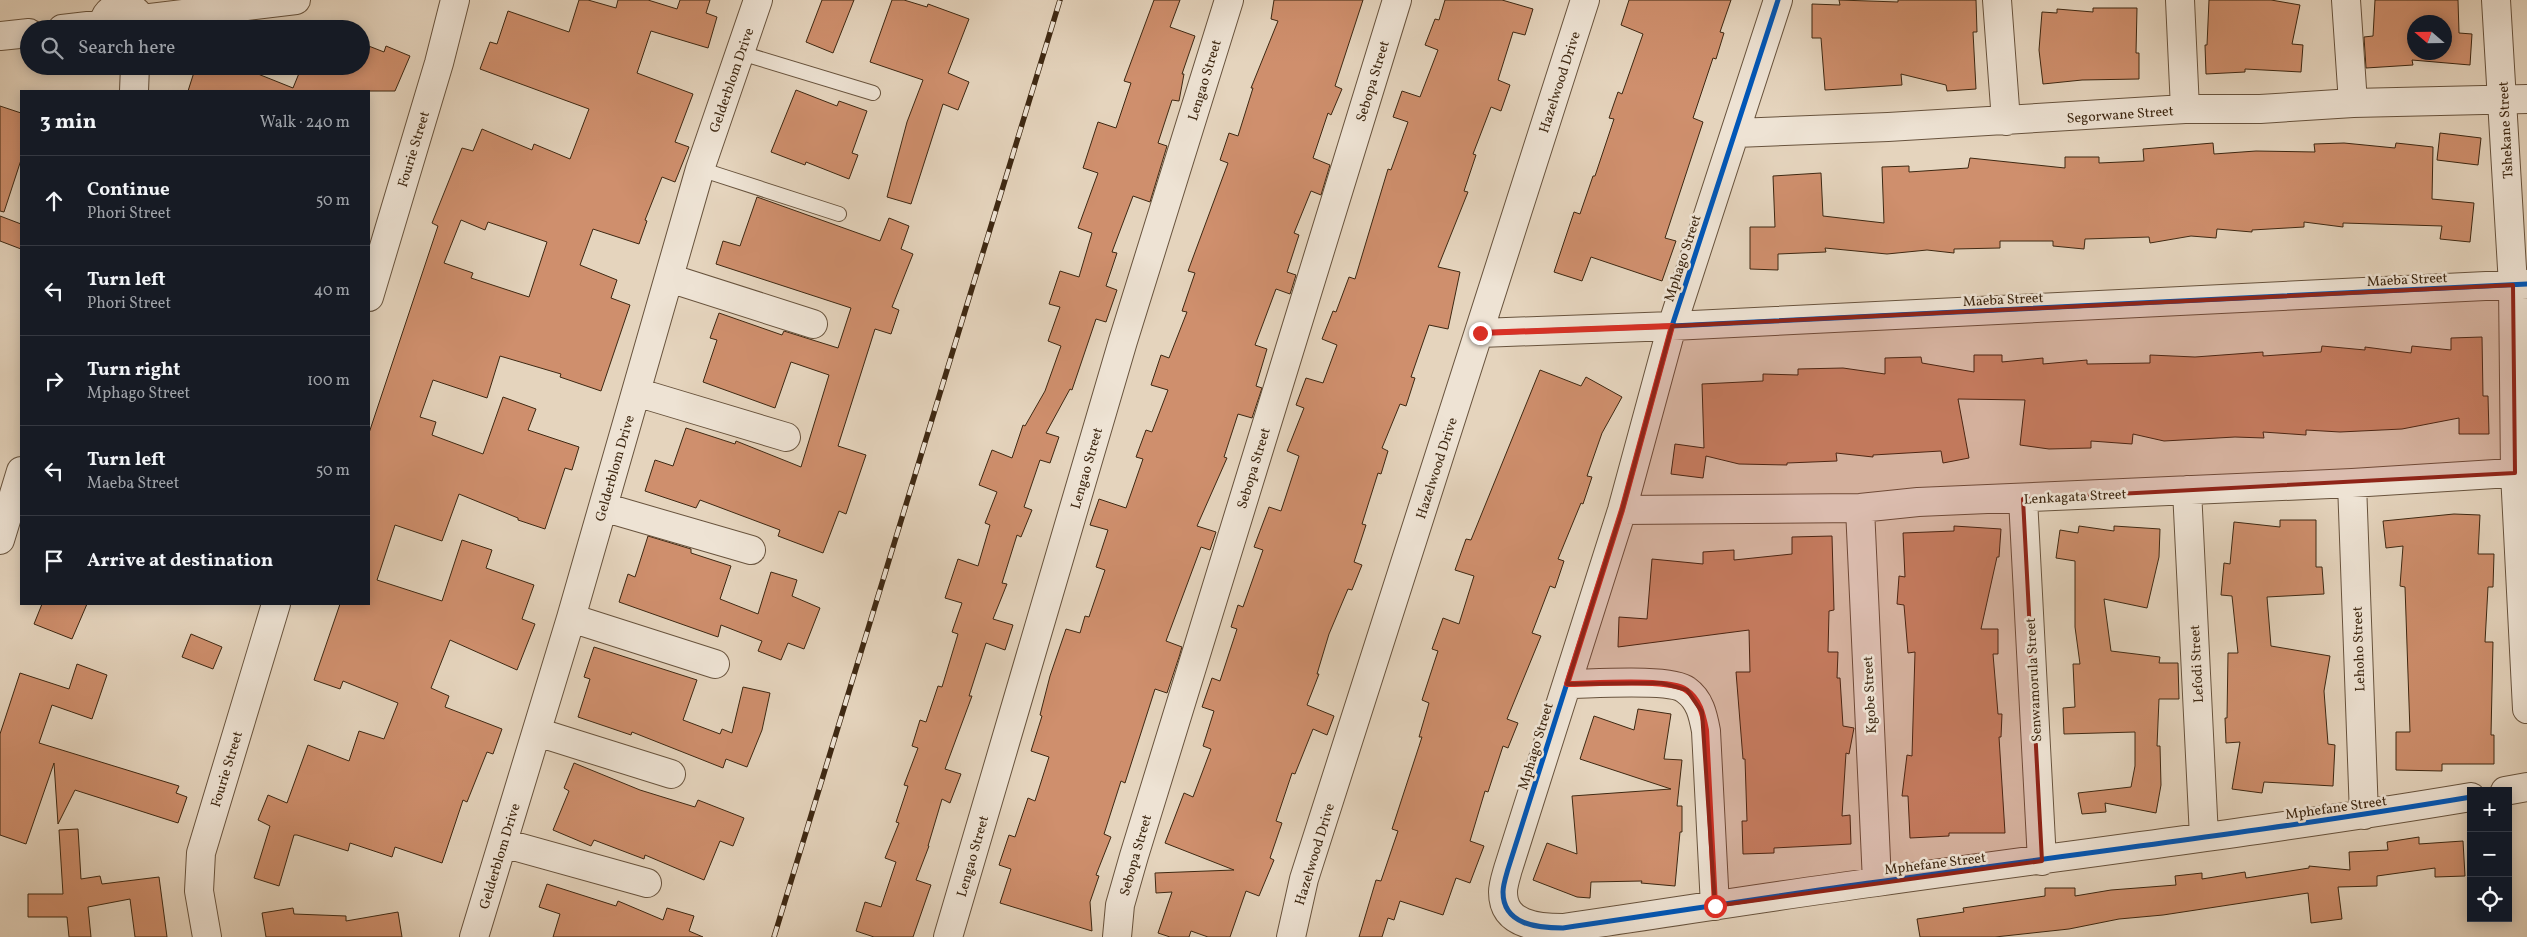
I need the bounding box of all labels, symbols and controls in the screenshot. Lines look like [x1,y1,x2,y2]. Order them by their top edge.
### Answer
north arrow [2407,15,2452,60]
search box [20,20,370,75]
street label: Gelderblom Drive [706,25,759,136]
street label: Hazelwood Drive [1535,29,1586,136]
icon: search [38,34,66,62]
text: Search here [78,35,175,61]
street label: Lengao Street [1184,37,1227,123]
street label: Sebopa Street [1352,38,1395,124]
street label: Tshekane Street [2494,81,2519,179]
street label: Segorwane Street [2066,102,2174,129]
text: 3 min [40,108,96,137]
street label: Fourie Street [394,109,435,190]
text: Walk · 240 m [260,112,350,134]
text: Continue [87,177,170,203]
icon: ahead [40,187,68,215]
text: 50 m [316,190,350,212]
text: Phori Street [87,203,171,225]
street label: Mphago Street [1660,212,1706,304]
text: Turn left [87,267,166,293]
street label: Maeba Street [2366,269,2448,292]
icon: left [40,277,68,305]
text: 40 m [314,280,350,302]
street label: Maeba Street [1962,289,2044,312]
text: Phori Street [87,293,171,315]
route end [1469,322,1492,345]
text: Turn right [87,357,180,383]
icon: right [40,367,68,395]
text: 100 m [307,370,350,392]
text: Mphago Street [87,383,190,405]
street label: Gelderblom Drive [591,413,640,524]
street label: Hazelwood Drive [1412,415,1463,522]
street label: Lengao Street [1067,425,1108,511]
street label: Sebopa Street [1233,425,1276,511]
text: Turn left [87,447,166,473]
icon: left [40,457,68,485]
text: 50 m [316,460,350,482]
text: Maeba Street [87,473,179,495]
street label: Lenkagata Street [2023,485,2127,510]
icon: arrive [40,547,68,575]
text: Arrive at destination [87,548,273,574]
street label: Lehoho Street [2349,606,2370,692]
street label: Senwamorula Street [2022,617,2047,742]
street label: Lefodi Street [2186,624,2209,704]
street label: Kgobe Street [1859,656,1882,734]
street label: Mphago Street [1514,700,1559,792]
street label: Fourie Street [207,729,248,810]
map controls [2467,787,2512,922]
button: + [2467,787,2512,832]
street label: Mphefane Street [2284,792,2388,825]
street label: Gelderblom Drive [475,801,526,912]
street label: Hazelwood Drive [1291,801,1340,908]
street label: Sebopa Street [1116,812,1157,898]
street label: Lengao Street [953,813,994,899]
button: − [2467,832,2512,877]
street label: Mphefane Street [1883,849,1987,880]
button: locate [2467,877,2512,922]
route start [1704,895,1727,918]

